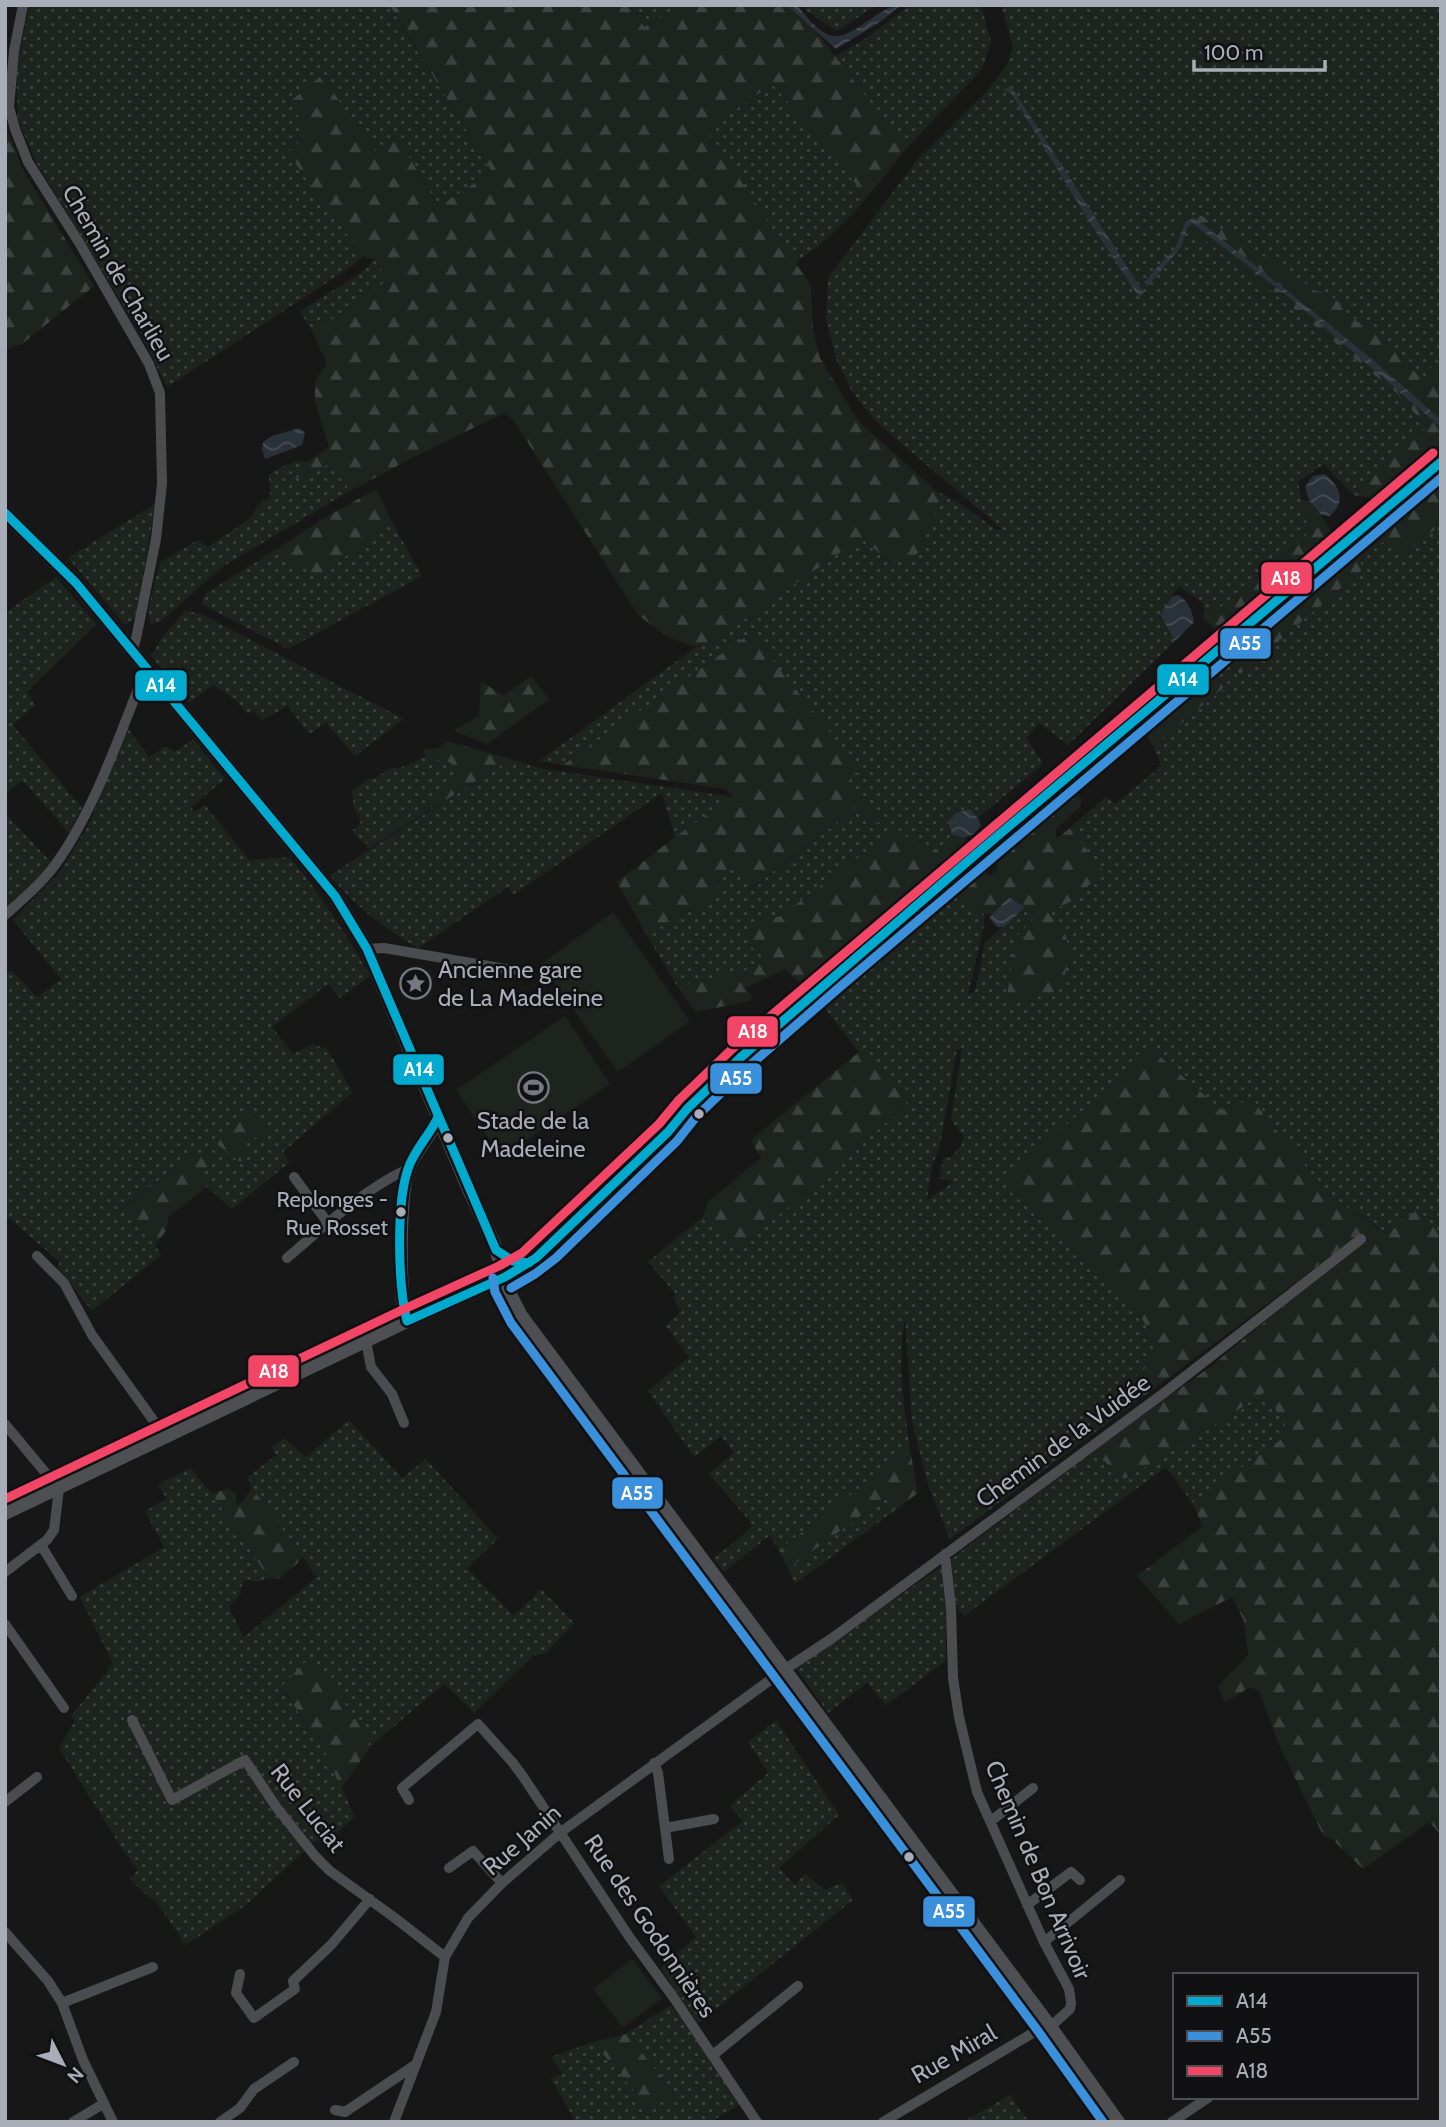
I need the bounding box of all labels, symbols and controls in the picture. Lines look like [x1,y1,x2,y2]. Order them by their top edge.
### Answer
scale bar [1194,28,1325,72]
text: 100 m [1204,40,1263,65]
street label: Chemin de Charlieu [56,180,181,366]
line badge: A18 [1260,561,1313,595]
text: A18 [1271,567,1301,590]
line badge: A55 [1219,627,1272,660]
text: A55 [1229,632,1261,655]
line badge: A14 [1156,663,1210,696]
text: A14 [1168,668,1198,691]
line badge: A14 [134,669,188,702]
text: A14 [146,674,176,697]
place label: Ancienne gare de La Madeleine [438,955,603,1012]
place icon: Ancienne gare de La Madeleine [398,967,432,1001]
line badge: A18 [726,1015,779,1048]
text: A18 [738,1020,768,1043]
line badge: A14 [392,1053,445,1086]
text: A14 [404,1058,434,1081]
line badge: A55 [709,1062,763,1095]
text: A55 [720,1067,752,1090]
sports icon: Stade de la Madeleine [516,1070,550,1104]
place label: Stade de la Madeleine [477,1106,590,1163]
unlabelled marker [692,1107,706,1121]
unlabelled marker [441,1131,455,1145]
place label: Replonges - Rue Rosset [277,1186,389,1241]
marker: Replonges - Rue Rosset [394,1205,408,1219]
line badge: A18 [247,1354,300,1388]
text: A18 [259,1360,289,1383]
street label: Chemin de la Vuidée [970,1368,1155,1513]
line badge: A55 [611,1476,664,1510]
text: A55 [621,1482,653,1505]
street label: Chemin de Bon Arrivoir [979,1756,1098,1984]
street label: Rue Luciat [265,1758,352,1858]
street label: Rue Janin [477,1798,567,1881]
street label: Rue des Godonnières [578,1829,723,2023]
unlabelled marker [902,1850,916,1864]
line badge: A55 [922,1895,976,1928]
text: A55 [933,1900,965,1923]
legend [1173,1973,1418,2099]
text: A14 [1236,1988,1268,2013]
street label: Rue Miral [906,2017,1002,2089]
text: A55 [1236,2023,1272,2048]
north arrow [28,2029,98,2099]
text: A18 [1236,2058,1268,2083]
text: N [62,2062,88,2088]

